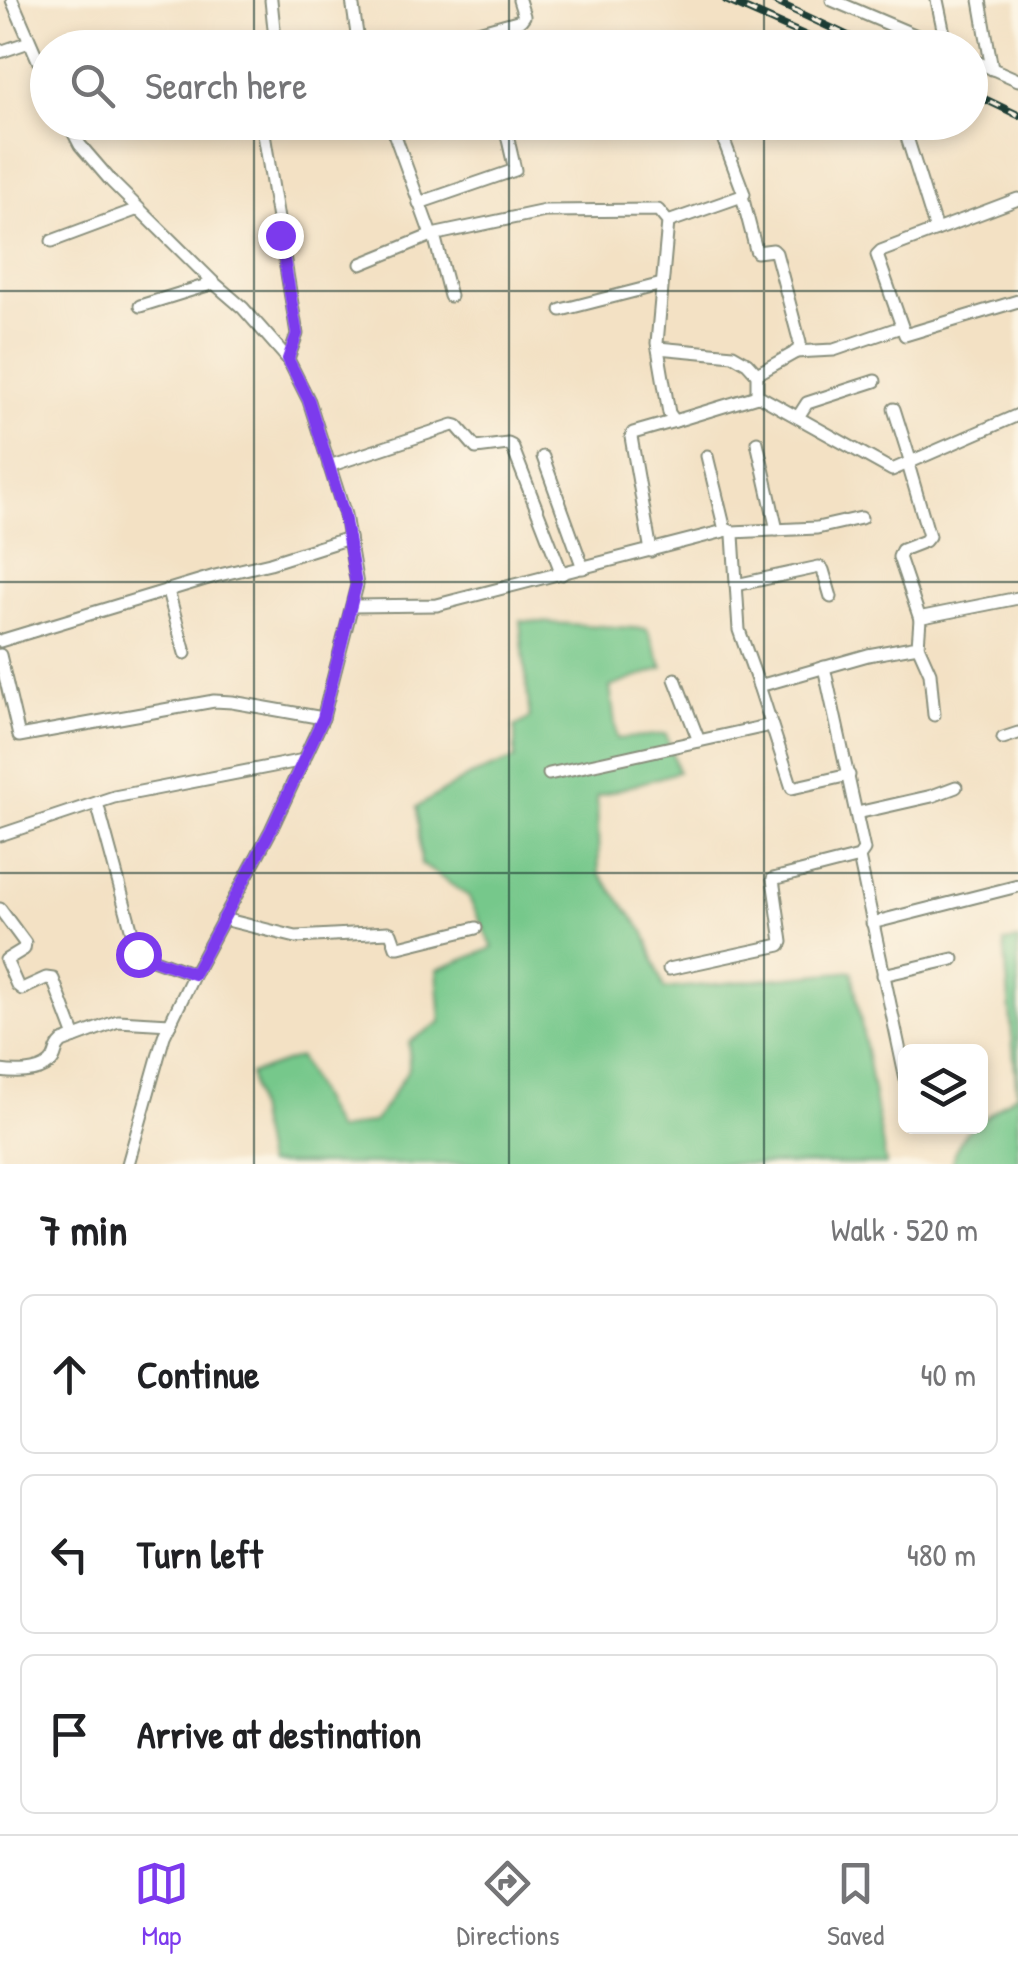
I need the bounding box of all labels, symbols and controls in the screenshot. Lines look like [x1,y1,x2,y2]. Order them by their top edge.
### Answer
search box [30,30,988,140]
icon: search [65,58,120,113]
text: Search here [145,59,307,111]
route end [258,213,304,259]
route start [116,932,162,978]
map controls [898,1044,988,1134]
button: layers [898,1044,988,1134]
text: 7 min [40,1201,127,1258]
text: Walk · 520 m [831,1208,978,1251]
icon: ahead [42,1347,97,1402]
text: Continue [137,1348,259,1400]
text: 40 m [921,1353,976,1396]
icon: left [42,1527,97,1582]
text: Turn left [137,1528,262,1580]
text: 480 m [907,1533,976,1576]
icon: arrive [42,1707,97,1762]
text: Arrive at destination [137,1708,421,1760]
tab: Map [134,1856,189,1954]
tab: Directions [456,1856,559,1954]
tab: Saved [827,1856,884,1954]

